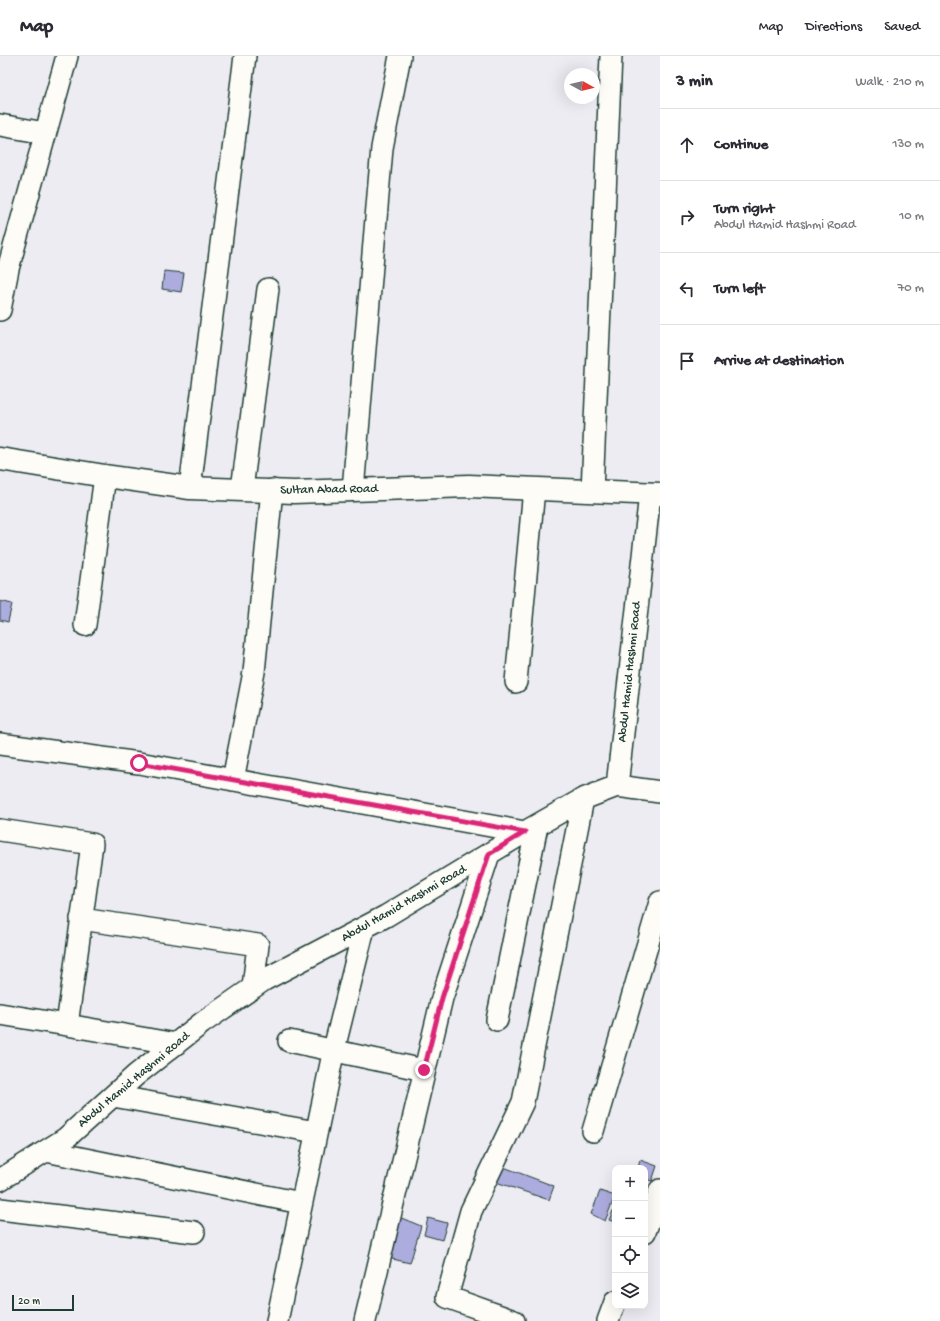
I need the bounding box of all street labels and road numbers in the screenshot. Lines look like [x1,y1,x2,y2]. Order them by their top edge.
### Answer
street label: Sultan Abad Road [280,482,379,498]
street label: Abdul Hamid Hashmi Road [615,599,645,743]
street label: Abdul Hamid Hashmi Road [339,861,470,946]
street label: Abdul Hamid Hashmi Road [75,1028,194,1131]

